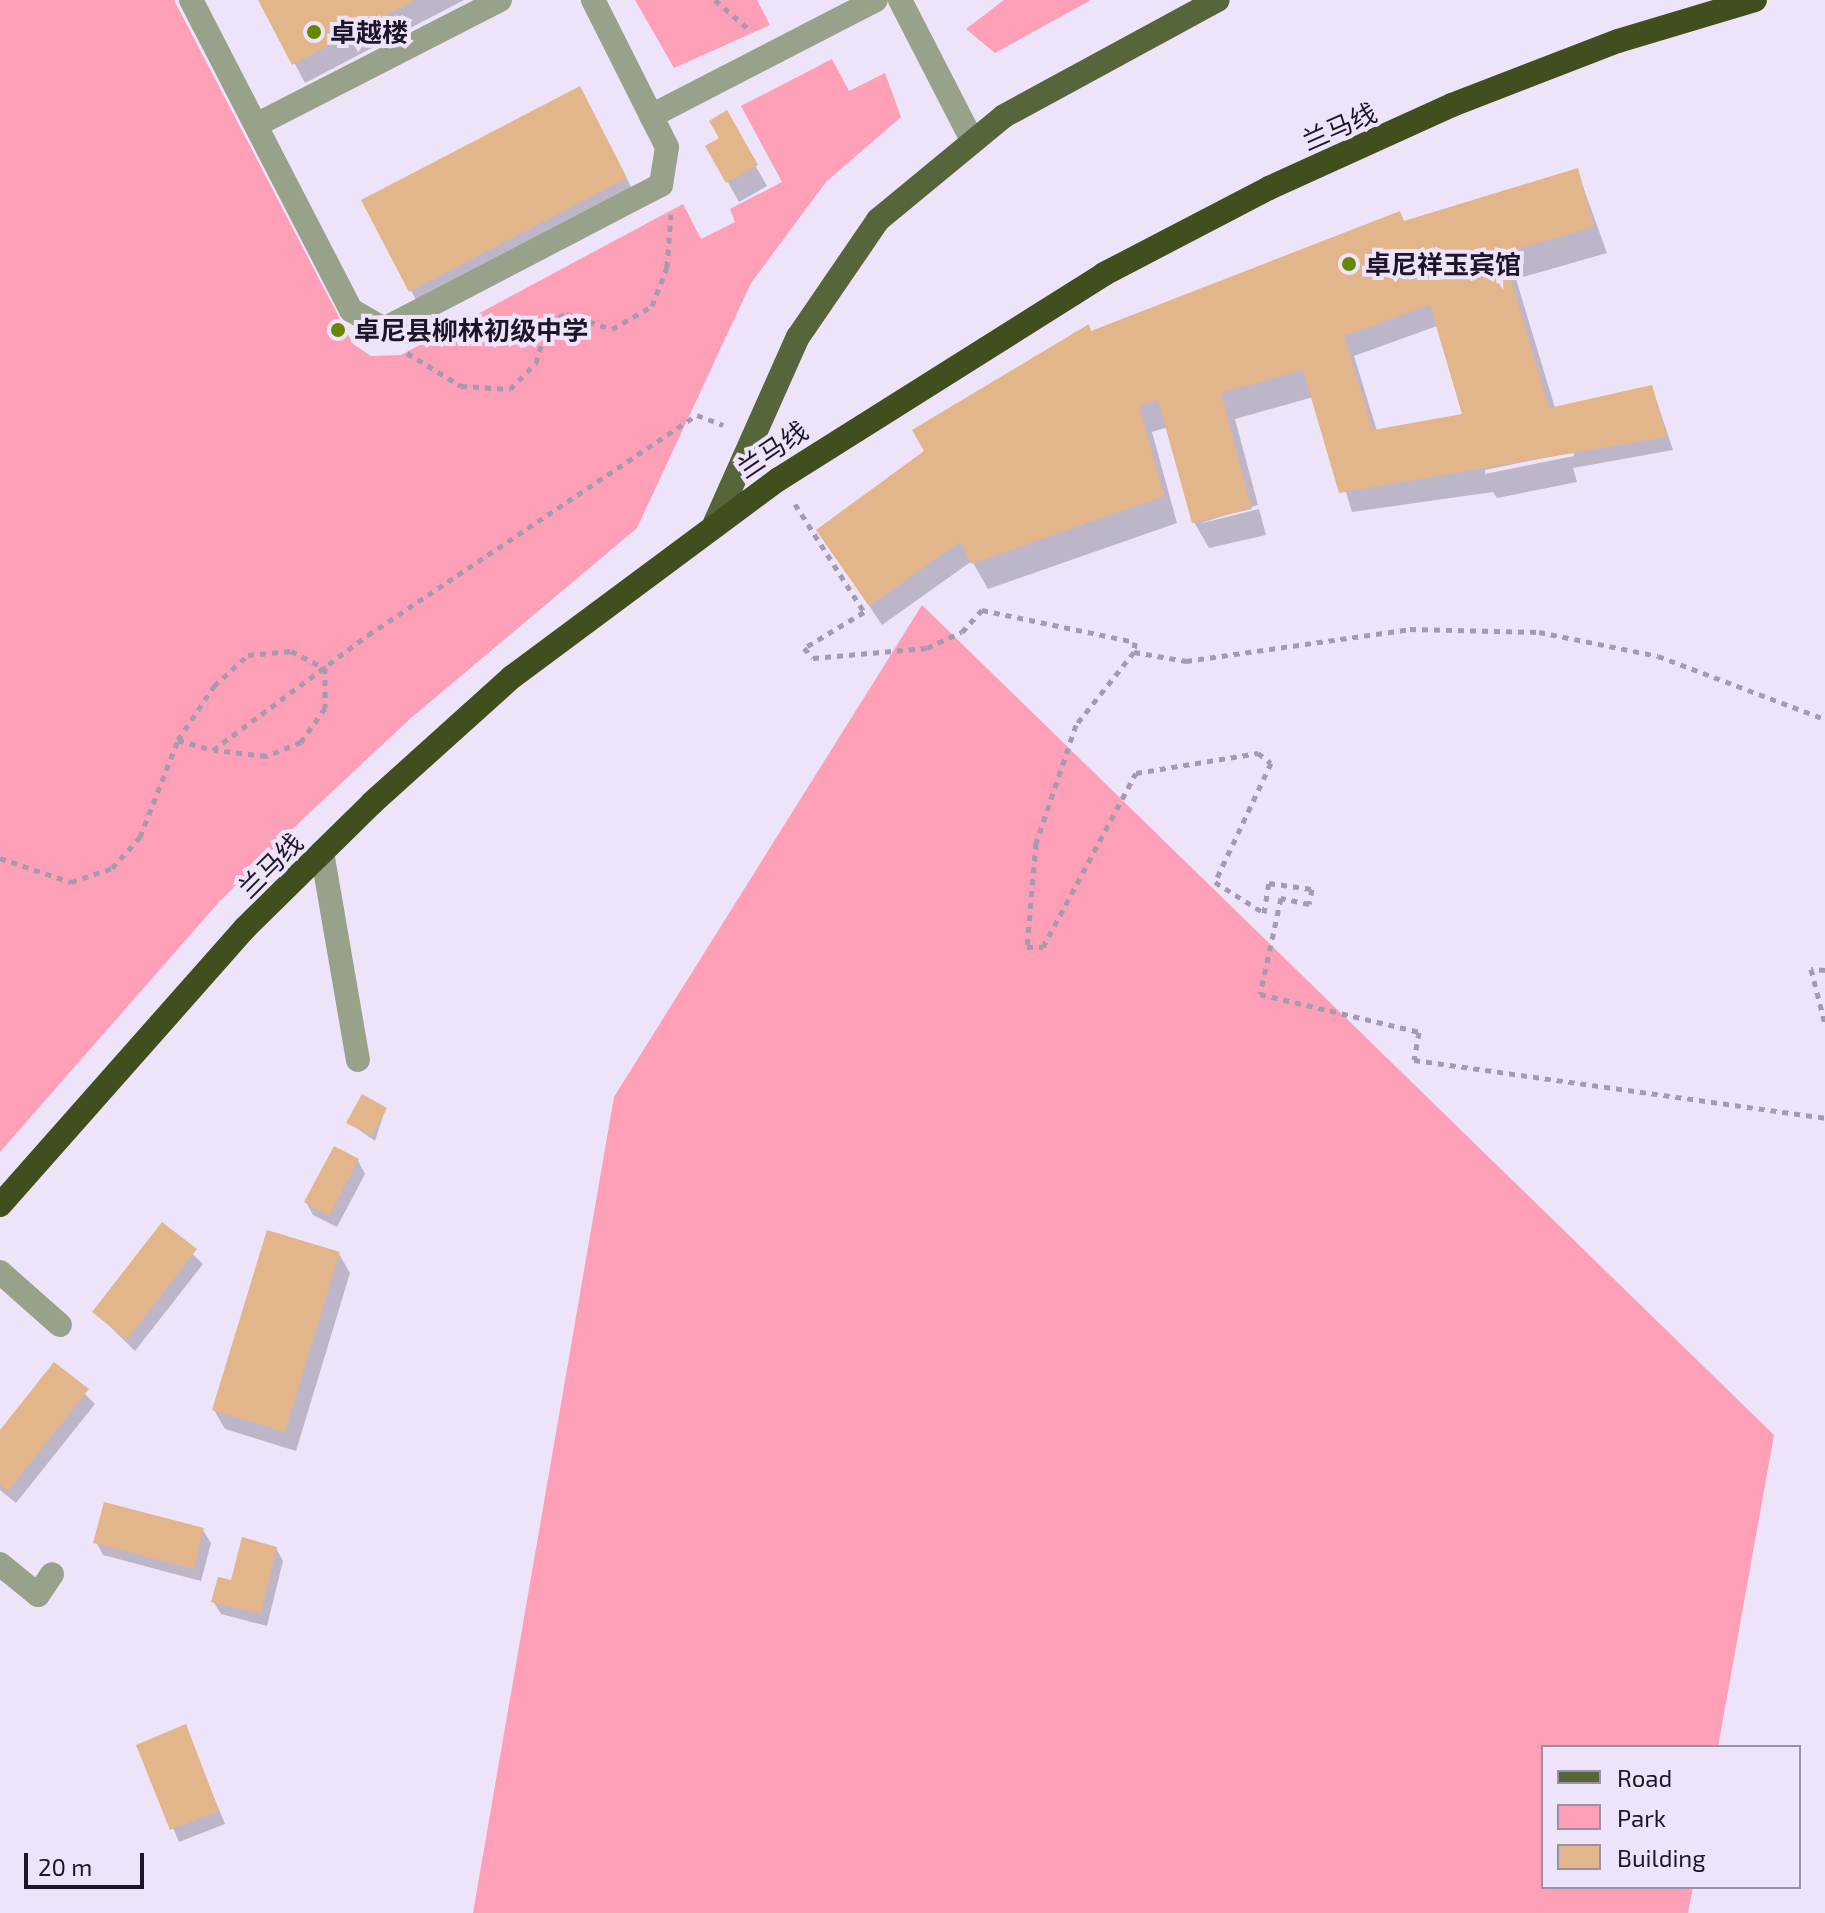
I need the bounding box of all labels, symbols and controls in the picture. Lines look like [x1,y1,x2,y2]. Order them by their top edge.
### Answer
place label: 卓越楼 [330,16,408,48]
marker: 卓越楼 [305,23,323,41]
street label: 兰马线 [1297,96,1381,156]
place label: 卓尼祥玉宾馆 [1365,248,1521,280]
marker: 卓尼祥玉宾馆 [1340,255,1358,273]
place label: 卓尼县柳林初级中学 [354,314,588,346]
marker: 卓尼县柳林初级中学 [329,321,347,339]
street label: 兰马线 [731,414,813,484]
street label: 兰马线 [231,826,309,904]
legend [1541,1745,1801,1889]
text: Road [1617,1763,1672,1792]
text: Park [1617,1803,1666,1832]
scale bar [28,1837,148,1887]
text: Building [1617,1843,1706,1872]
text: 20 m [38,1852,92,1881]

